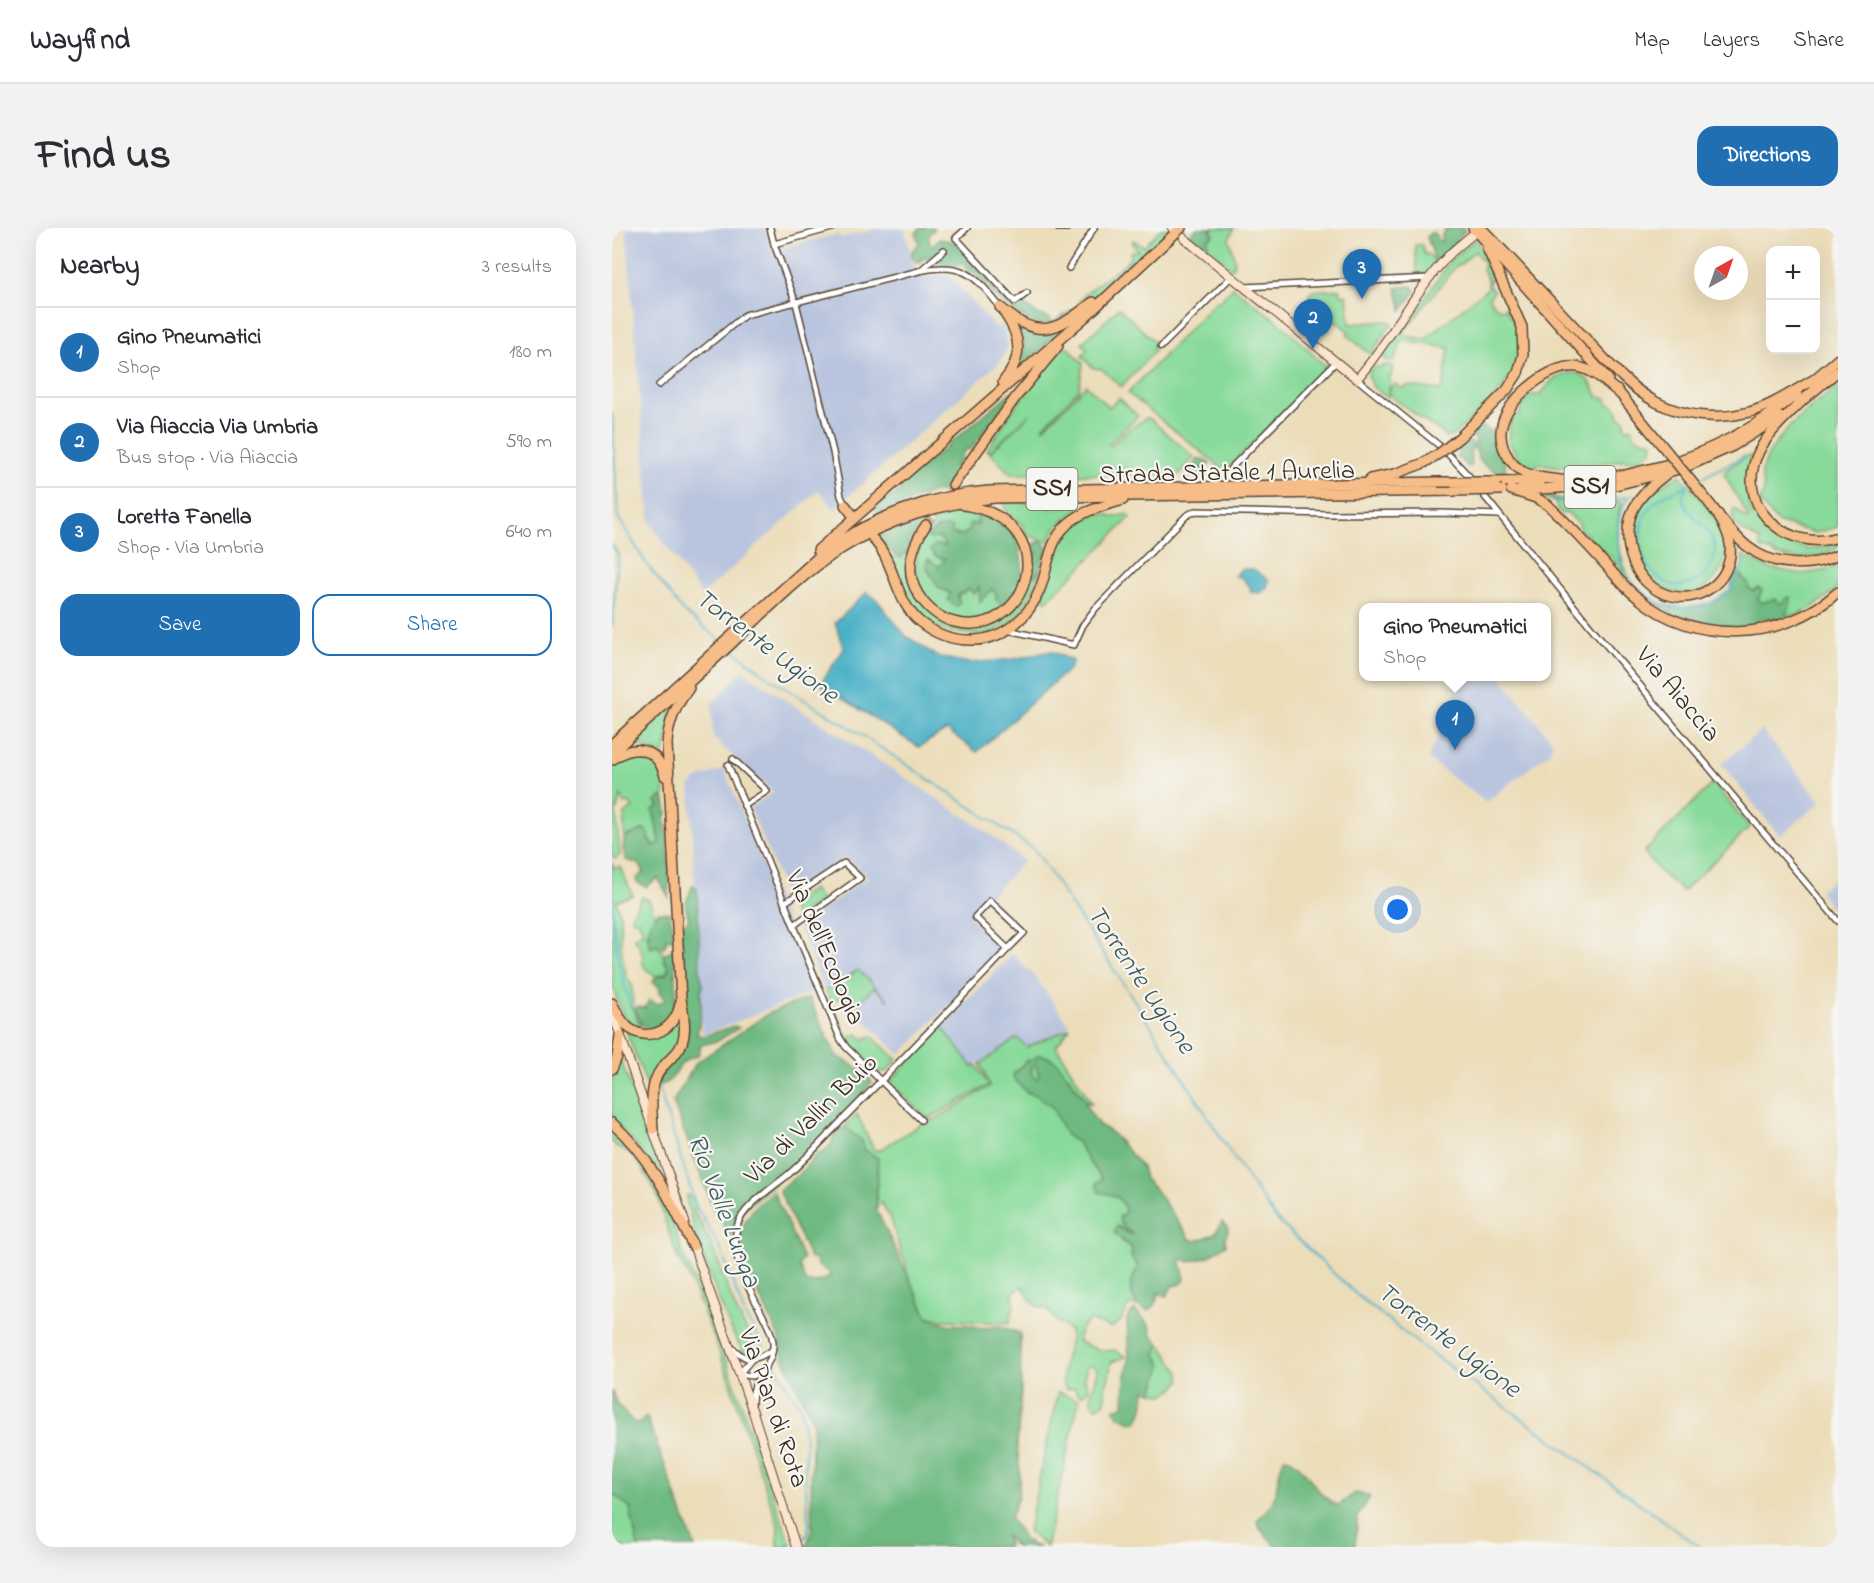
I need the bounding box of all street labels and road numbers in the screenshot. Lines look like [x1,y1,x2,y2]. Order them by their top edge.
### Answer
street label: Strada Statale 1 Aurelia [1099,453,1355,495]
road number: SS1 [1564,466,1616,508]
road number: SS1 [1026,468,1078,510]
street label: Via Aiaccia [1625,638,1729,751]
street label: Via dell'Ecologia [774,864,874,1031]
street label: Via di Vallin Buio [735,1046,888,1195]
street label: Via Pian di Rota [727,1322,817,1493]

